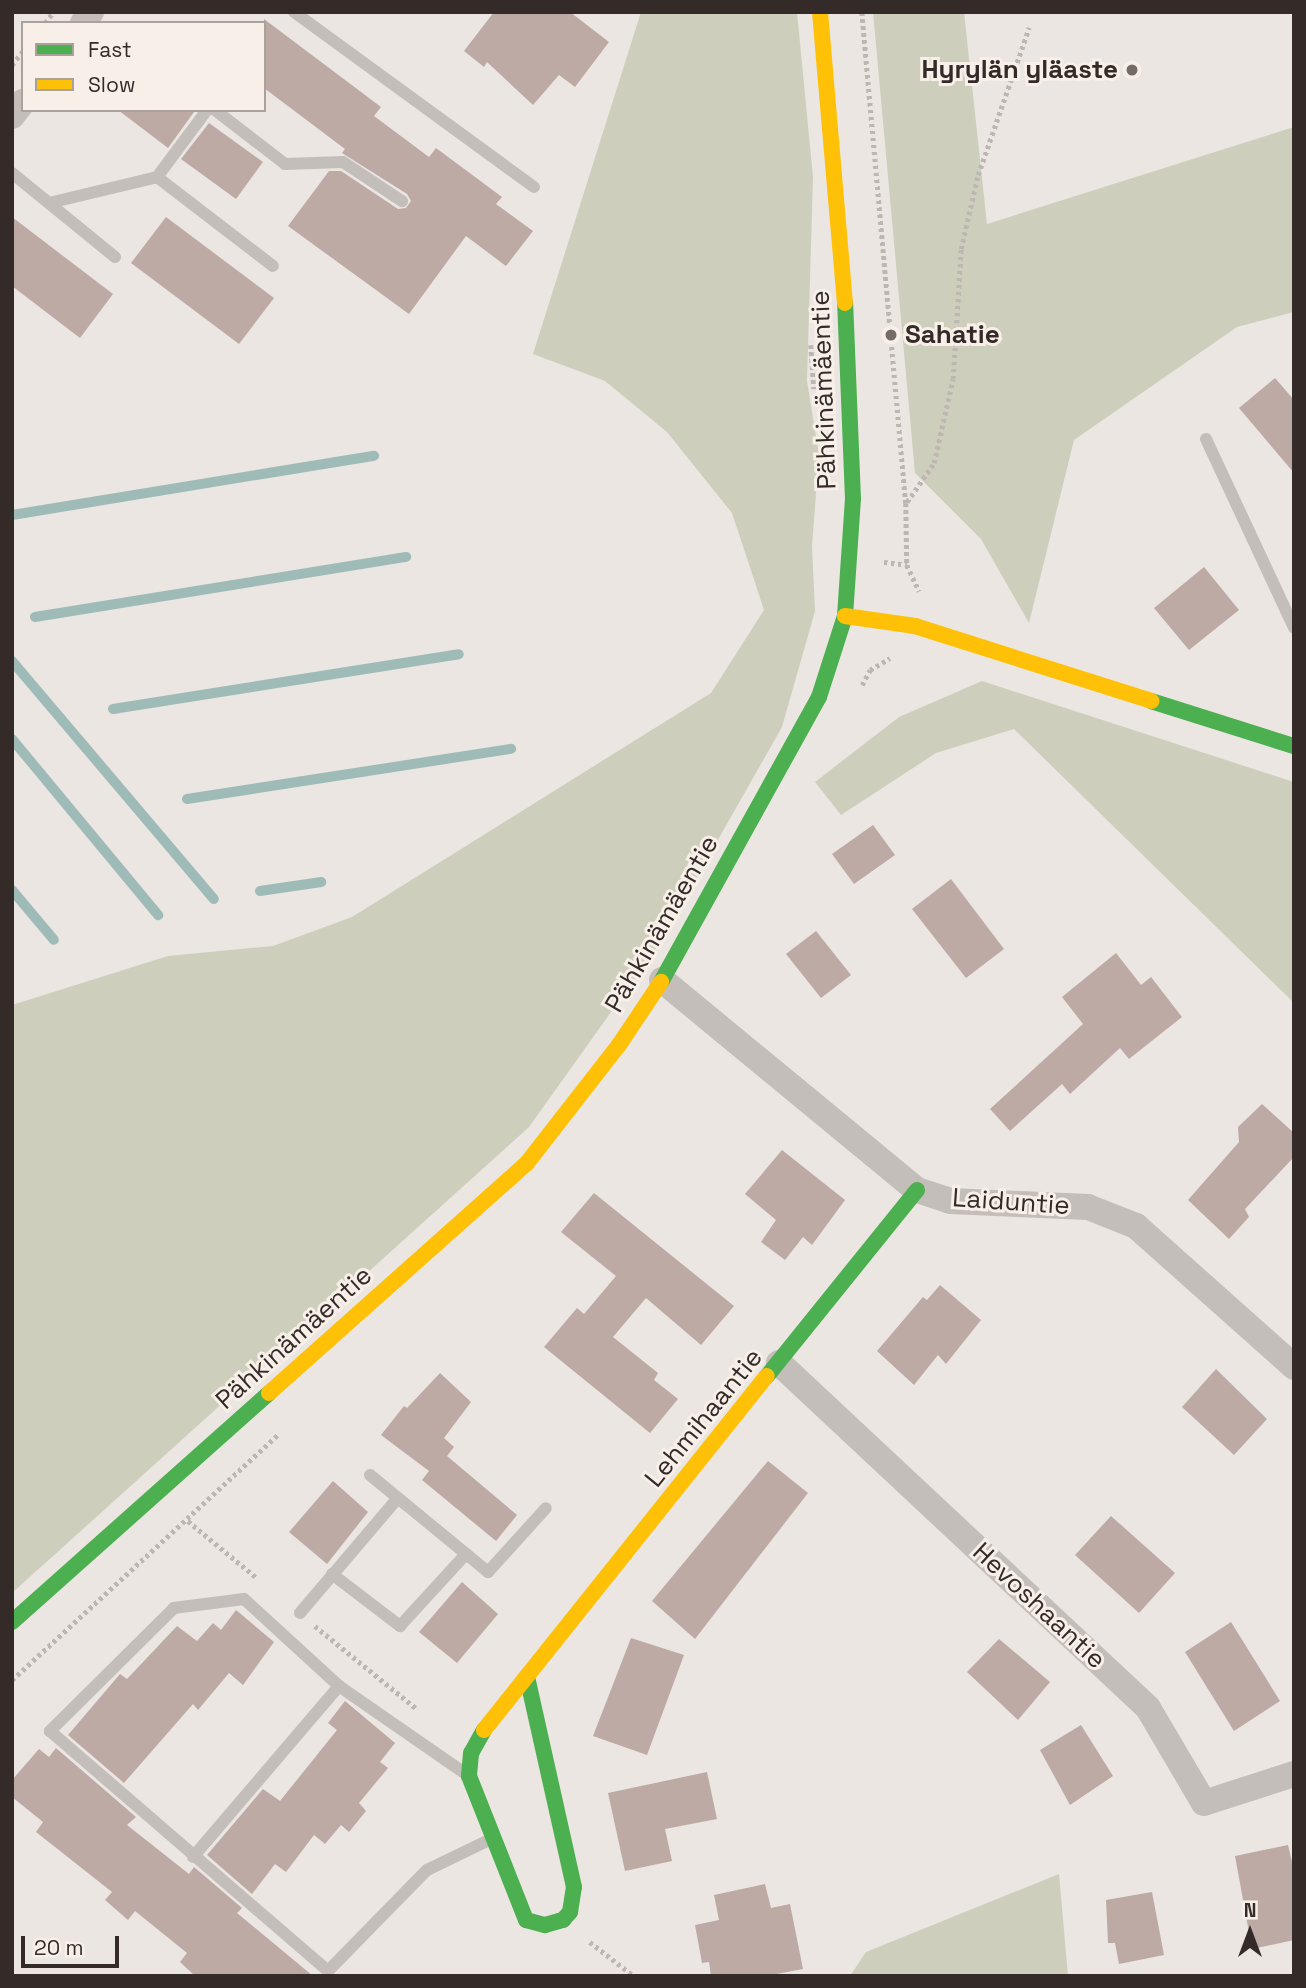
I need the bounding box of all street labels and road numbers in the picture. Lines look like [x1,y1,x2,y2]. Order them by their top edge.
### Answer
street label: Pähkinämäentie [805,290,843,490]
street label: Pähkinämäentie [599,830,725,1018]
street label: Laiduntie [951,1182,1071,1222]
street label: Pähkinämäentie [210,1260,378,1416]
street label: Lehmihaantie [639,1342,769,1494]
street label: Hevoshaantie [966,1537,1112,1675]

